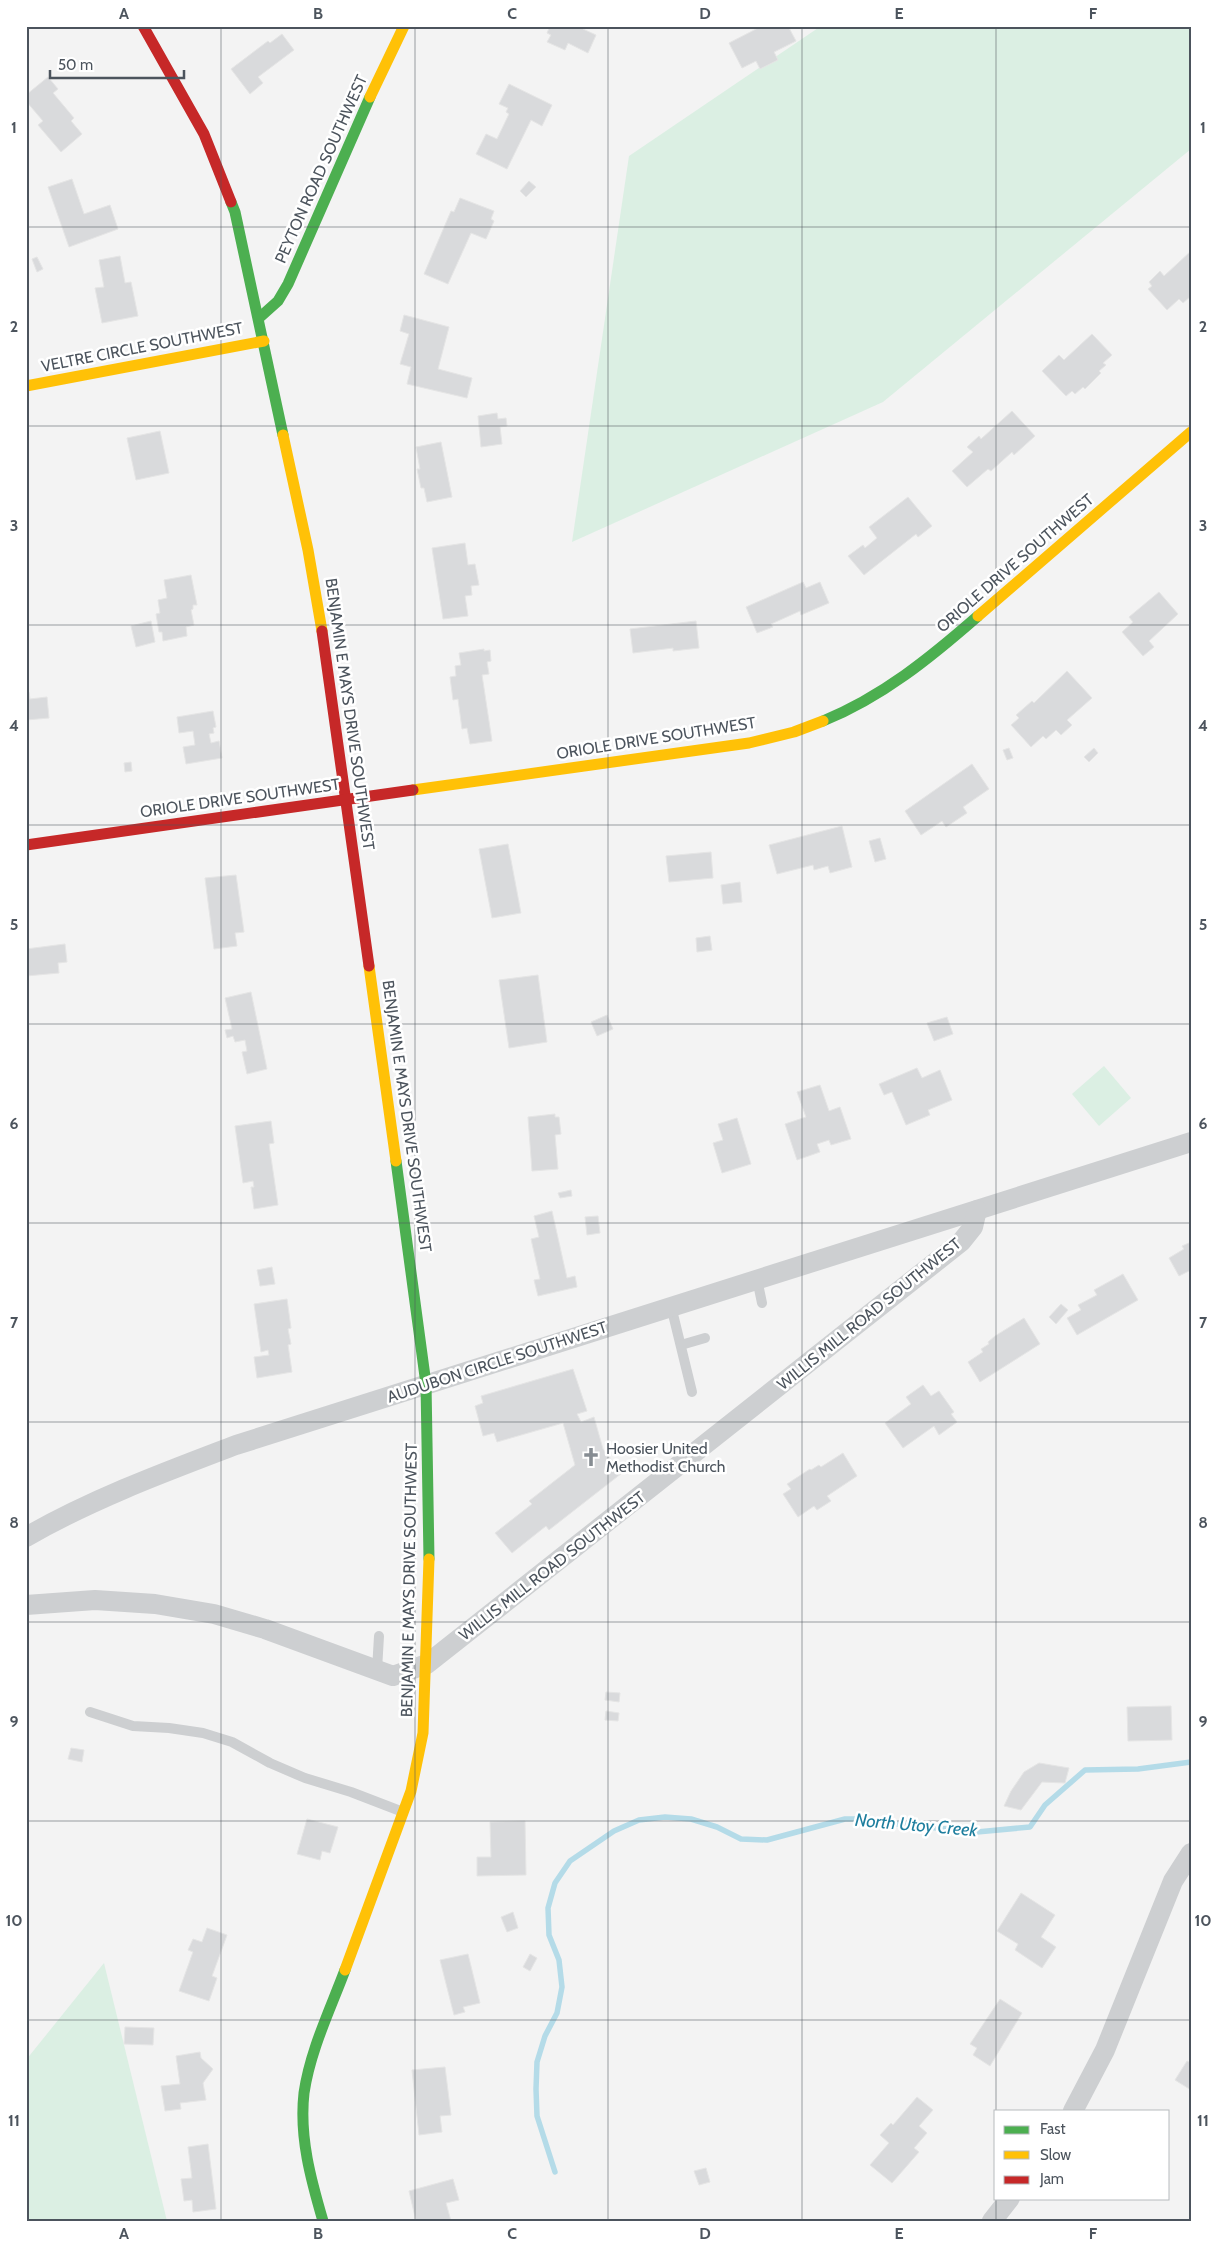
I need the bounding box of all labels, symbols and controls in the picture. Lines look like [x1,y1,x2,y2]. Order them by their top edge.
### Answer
text: A [119,4,129,23]
text: B [313,4,323,23]
text: C [507,4,517,23]
text: D [699,4,711,23]
text: E [894,4,904,23]
text: F [1089,4,1098,23]
scale bar [50,48,184,80]
text: 50 m [58,56,93,74]
street label: PEYTON ROAD SOUTHWEST [271,71,371,266]
text: 1 [11,118,17,137]
text: 1 [1200,118,1206,137]
text: 2 [10,317,18,336]
text: 2 [1199,317,1207,336]
street label: VELTRE CIRCLE SOUTHWEST [40,318,245,376]
street label: ORIOLE DRIVE SOUTHWEST [933,489,1098,636]
text: 3 [10,516,18,535]
text: 3 [1199,516,1207,535]
street label: BENJAMIN E MAYS DRIVE SOUTHWEST [322,577,379,852]
street label: ORIOLE DRIVE SOUTHWEST [555,713,757,763]
text: 4 [9,716,19,735]
text: 4 [1198,716,1208,735]
street label: ORIOLE DRIVE SOUTHWEST [139,775,341,821]
text: 5 [10,915,18,934]
text: 5 [1199,915,1207,934]
street label: BENJAMIN E MAYS DRIVE SOUTHWEST [379,979,436,1254]
text: 6 [10,1114,19,1133]
text: 6 [1199,1114,1208,1133]
street label: WILLIS MILL ROAD SOUTHWEST [773,1234,965,1394]
text: 7 [10,1313,19,1332]
text: 7 [1199,1313,1208,1332]
street label: AUDUBON CIRCLE SOUTHWEST [385,1317,610,1407]
place label: Hoosier United Methodist Church [606,1439,725,1476]
street label: BENJAMIN E MAYS DRIVE SOUTHWEST [397,1442,421,1717]
church icon: Hoosier United Methodist Church [580,1446,602,1468]
street label: WILLIS MILL ROAD SOUTHWEST [455,1487,649,1645]
text: 8 [9,1513,19,1532]
text: 8 [1198,1513,1208,1532]
text: 9 [10,1712,19,1731]
text: 9 [1199,1712,1208,1731]
water label: North Utoy Creek [854,1809,979,1841]
text: 10 [5,1911,23,1930]
text: 10 [1194,1911,1212,1930]
legend [994,2110,1170,2200]
text: 11 [8,2111,20,2130]
text: 11 [1197,2111,1209,2130]
text: Fast [1040,2120,1065,2138]
text: Slow [1040,2146,1071,2164]
text: Jam [1039,2170,1064,2188]
text: A [119,2224,129,2243]
text: B [313,2224,323,2243]
text: C [507,2224,517,2243]
text: D [699,2224,711,2243]
text: E [894,2224,904,2243]
text: F [1089,2224,1098,2243]

